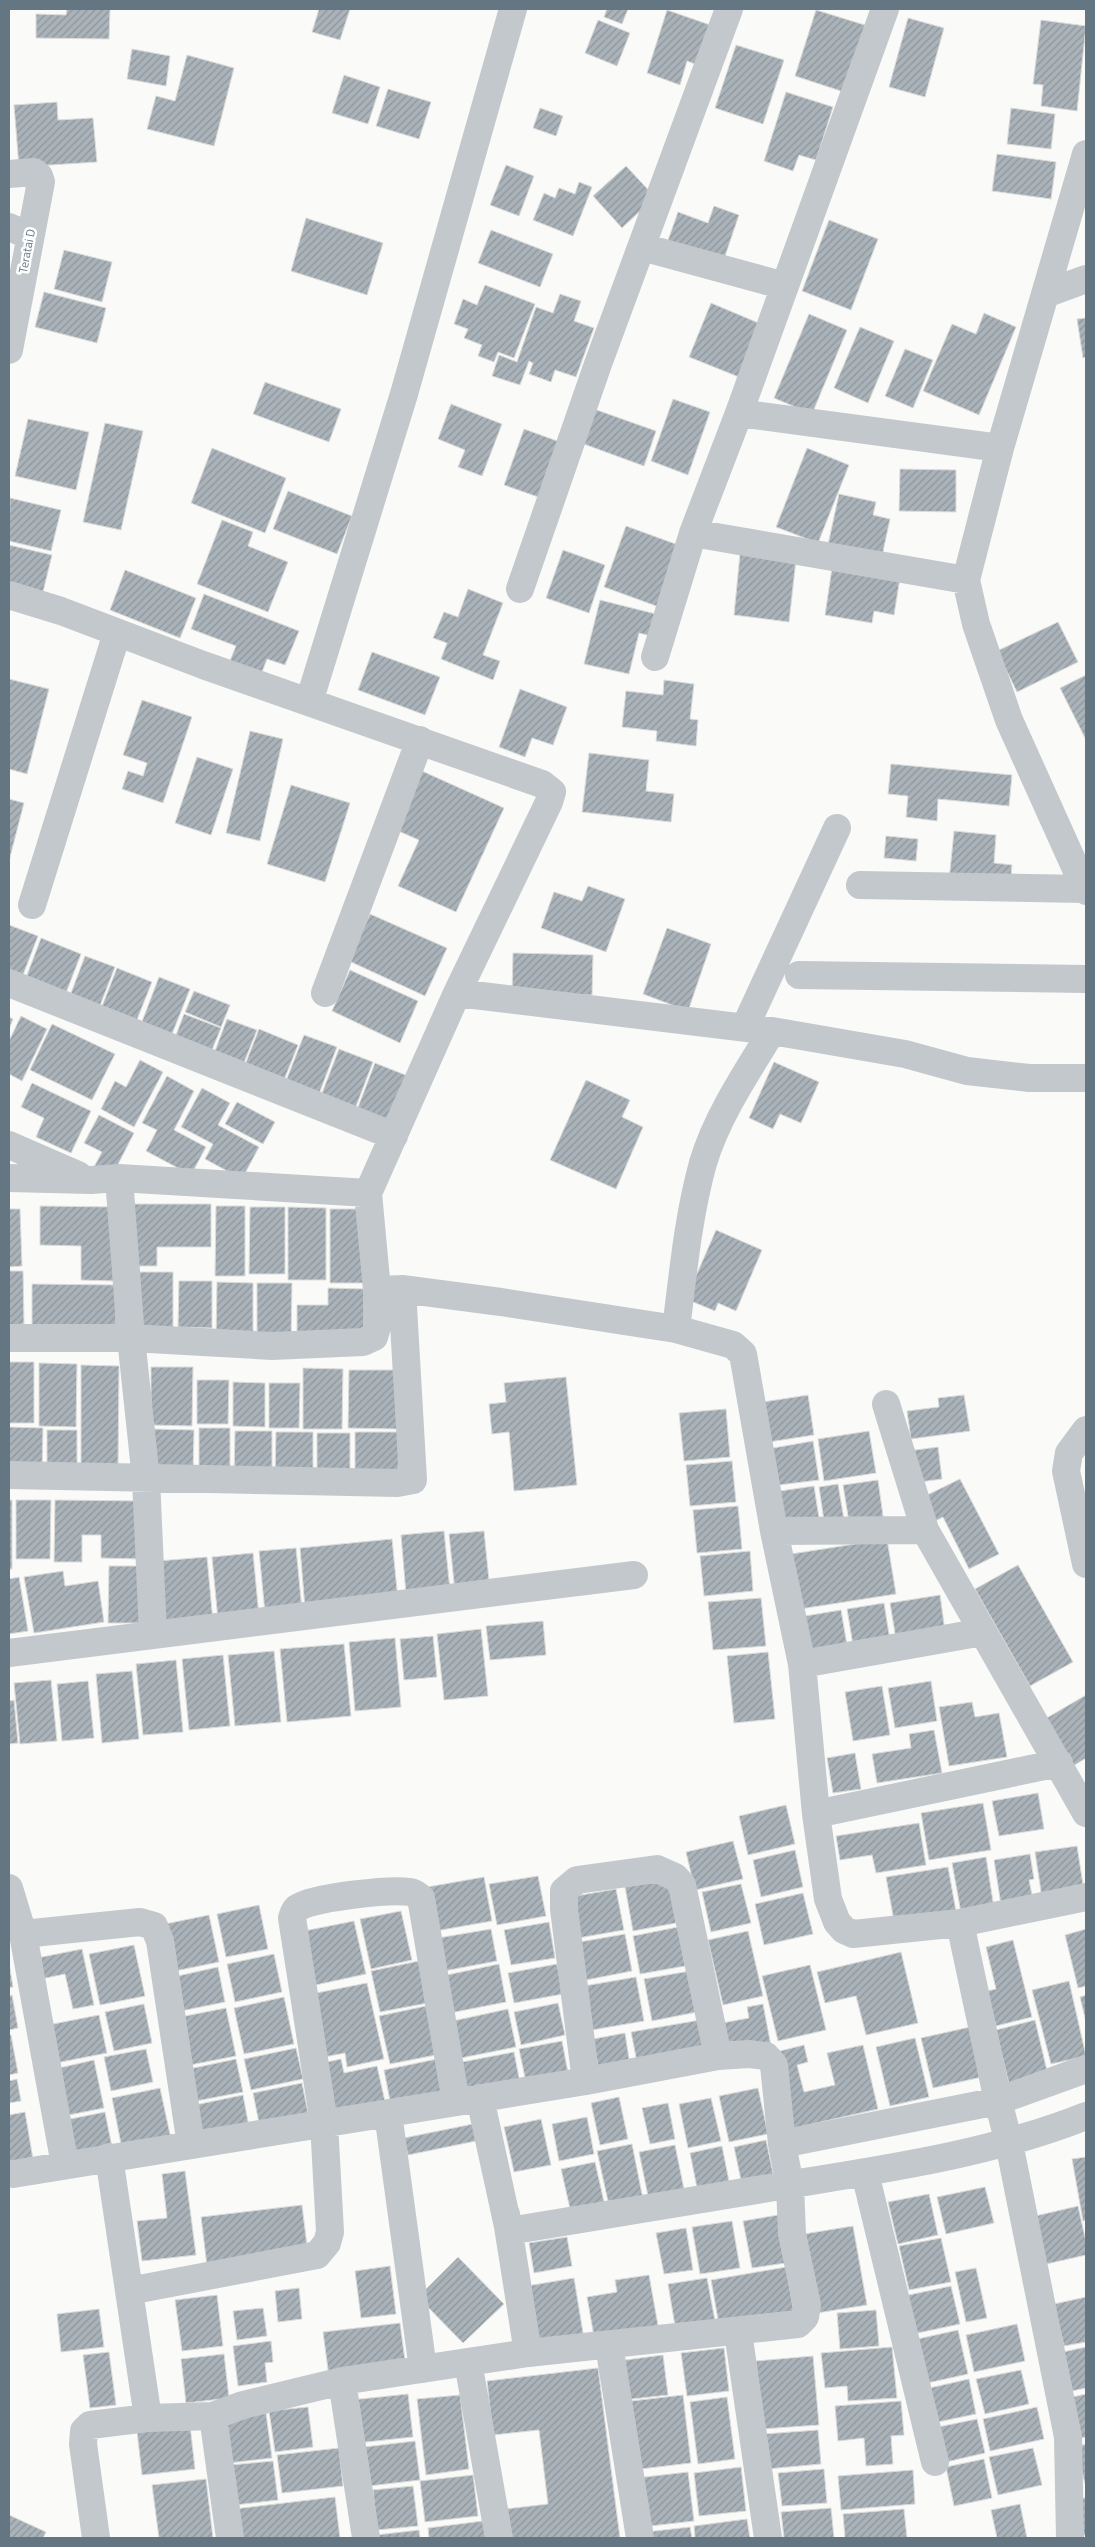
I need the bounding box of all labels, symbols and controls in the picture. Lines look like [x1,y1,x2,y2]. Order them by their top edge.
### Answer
street label: Teratai D [13,227,40,275]

